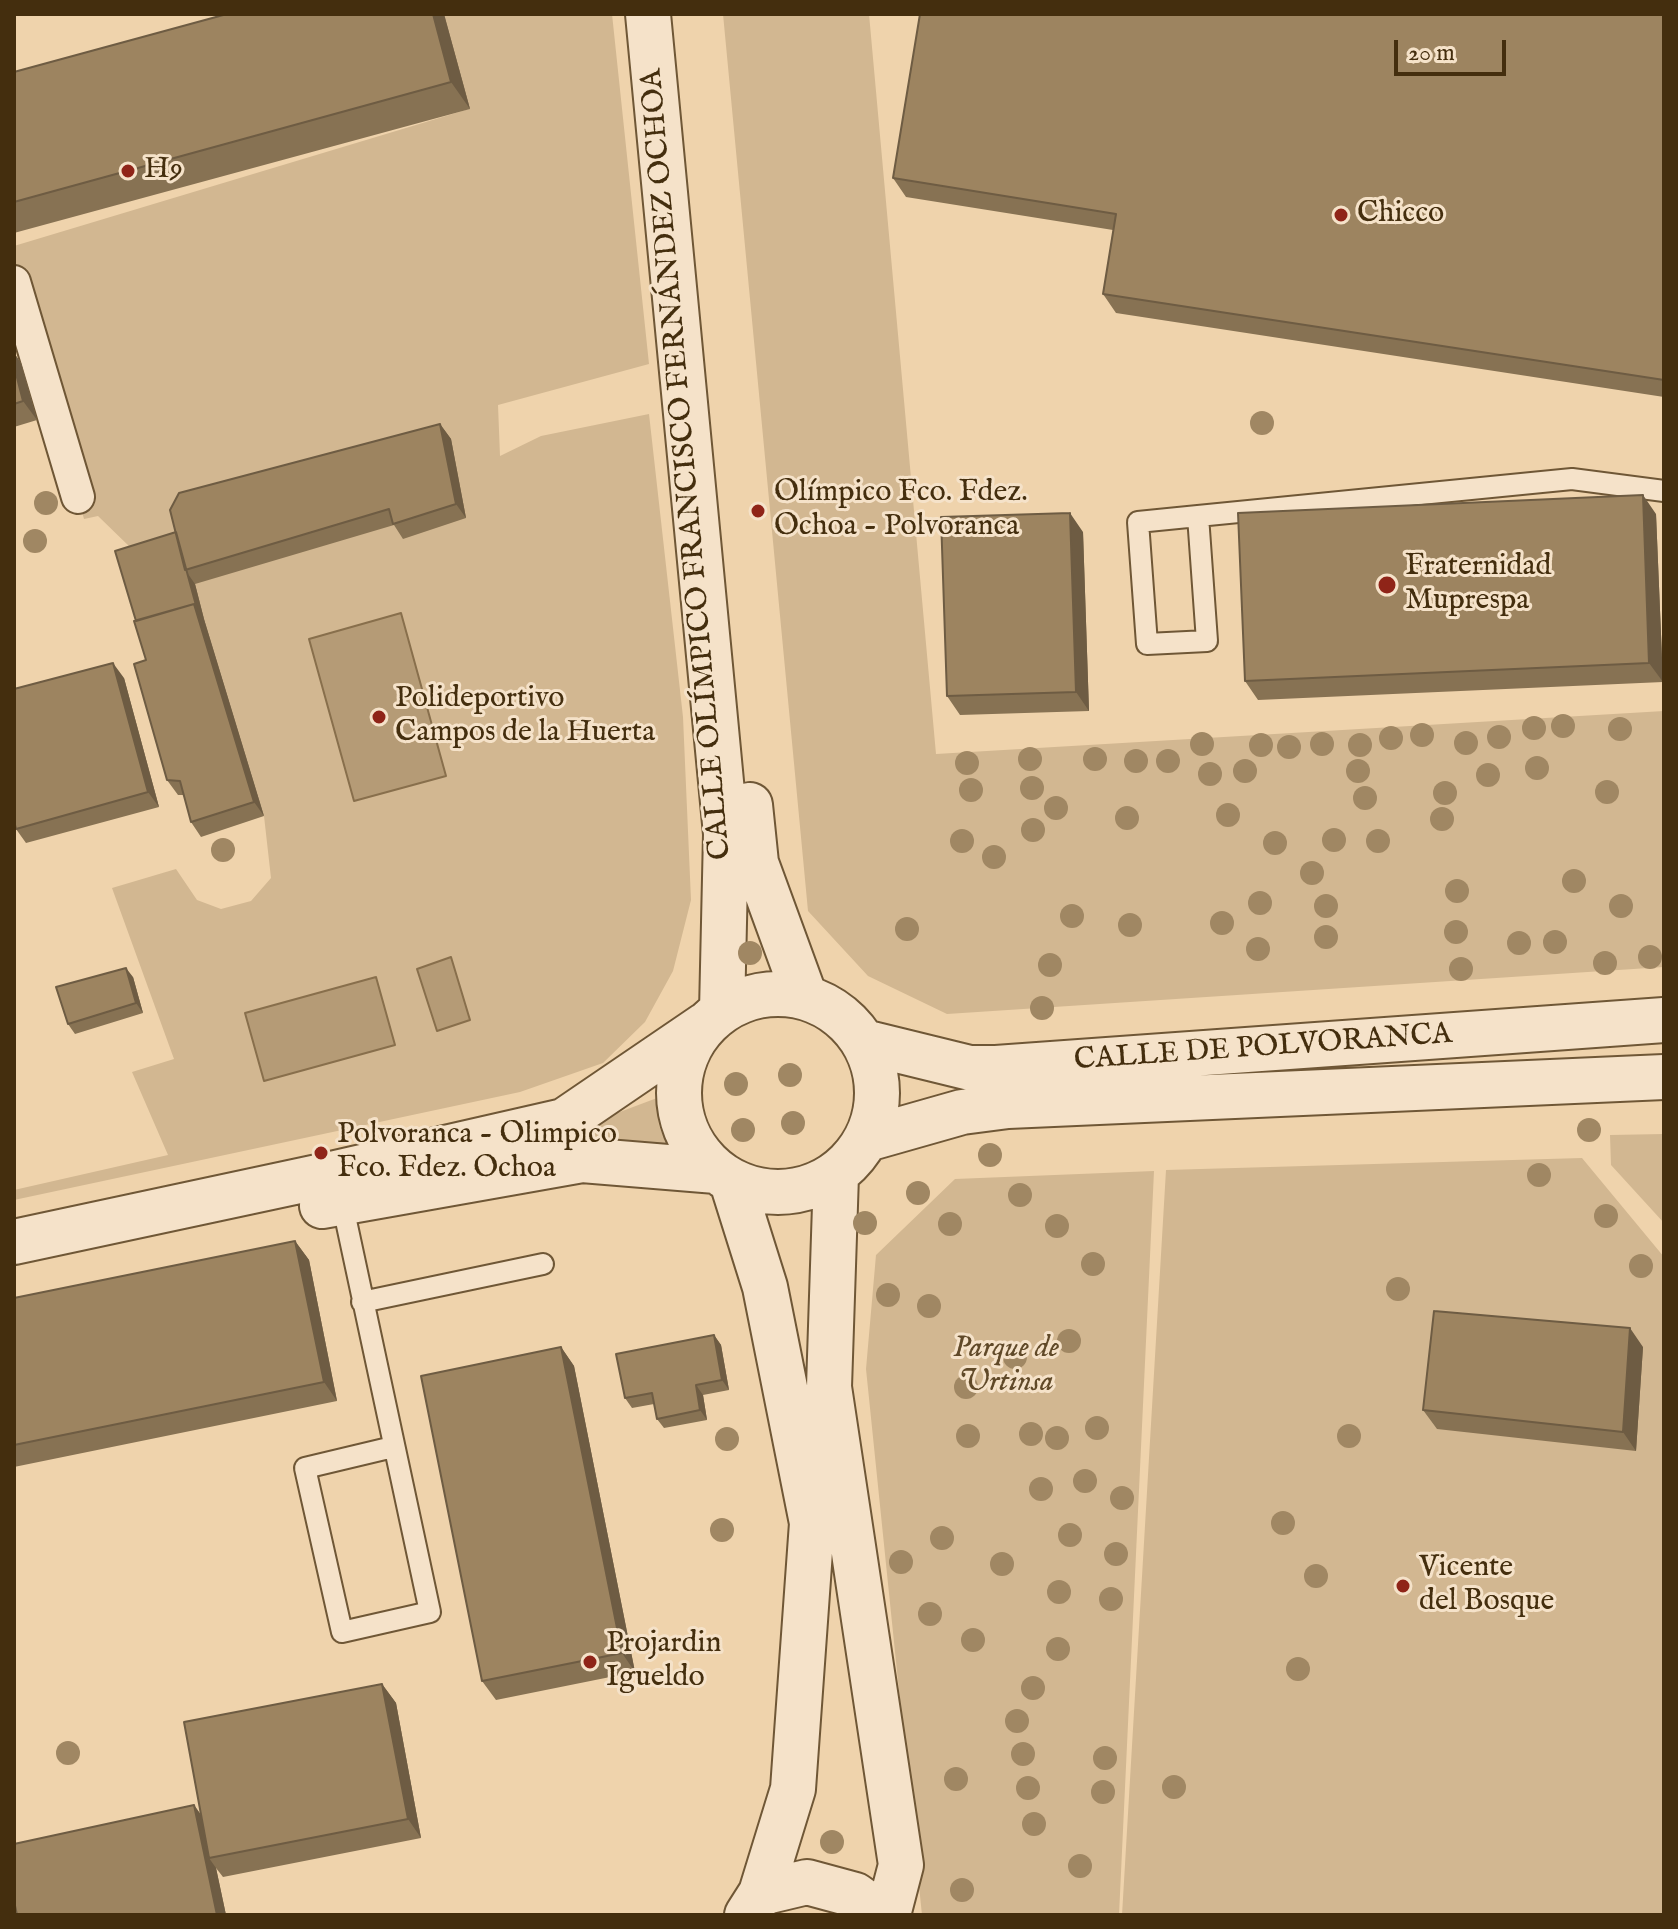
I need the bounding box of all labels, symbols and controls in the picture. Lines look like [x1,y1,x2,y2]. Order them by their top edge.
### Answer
scale bar [1398,24,1510,74]
text: 20 m [1408,38,1455,69]
street label: CALLE OLÍMPICO FRANCISCO FERNÁNDEZ OCHOA [635,67,741,861]
place label: H9 [144,153,183,189]
marker: H9 [119,162,137,180]
place label: Chicco [1357,197,1444,233]
marker: Chicco [1332,206,1350,224]
place label: Olímpico Fco. Fdez. Ochoa - Polvoranca [774,476,1028,546]
marker: Olímpico Fco. Fdez. Ochoa - Polvoranca [749,502,767,520]
place label: Fraternidad Muprespa [1405,550,1552,620]
marker: Fraternidad Muprespa [1376,574,1398,596]
place label: Polideportivo Campos de la Huerta [395,682,655,752]
marker: Polideportivo Campos de la Huerta [370,708,388,726]
street label: CALLE DE POLVORANCA [1073,1018,1453,1080]
place label: Polvoranca - Olimpico Fco. Fdez. Ochoa [337,1118,617,1188]
marker: Polvoranca - Olimpico Fco. Fdez. Ochoa [312,1144,330,1162]
park label: Parque de Urtinsa [953,1332,1059,1402]
place label: Vicente del Bosque [1419,1551,1554,1622]
marker: Vicente del Bosque [1394,1577,1412,1595]
place label: Projardin Igueldo [606,1627,722,1698]
marker: Projardin Igueldo [581,1653,599,1671]

